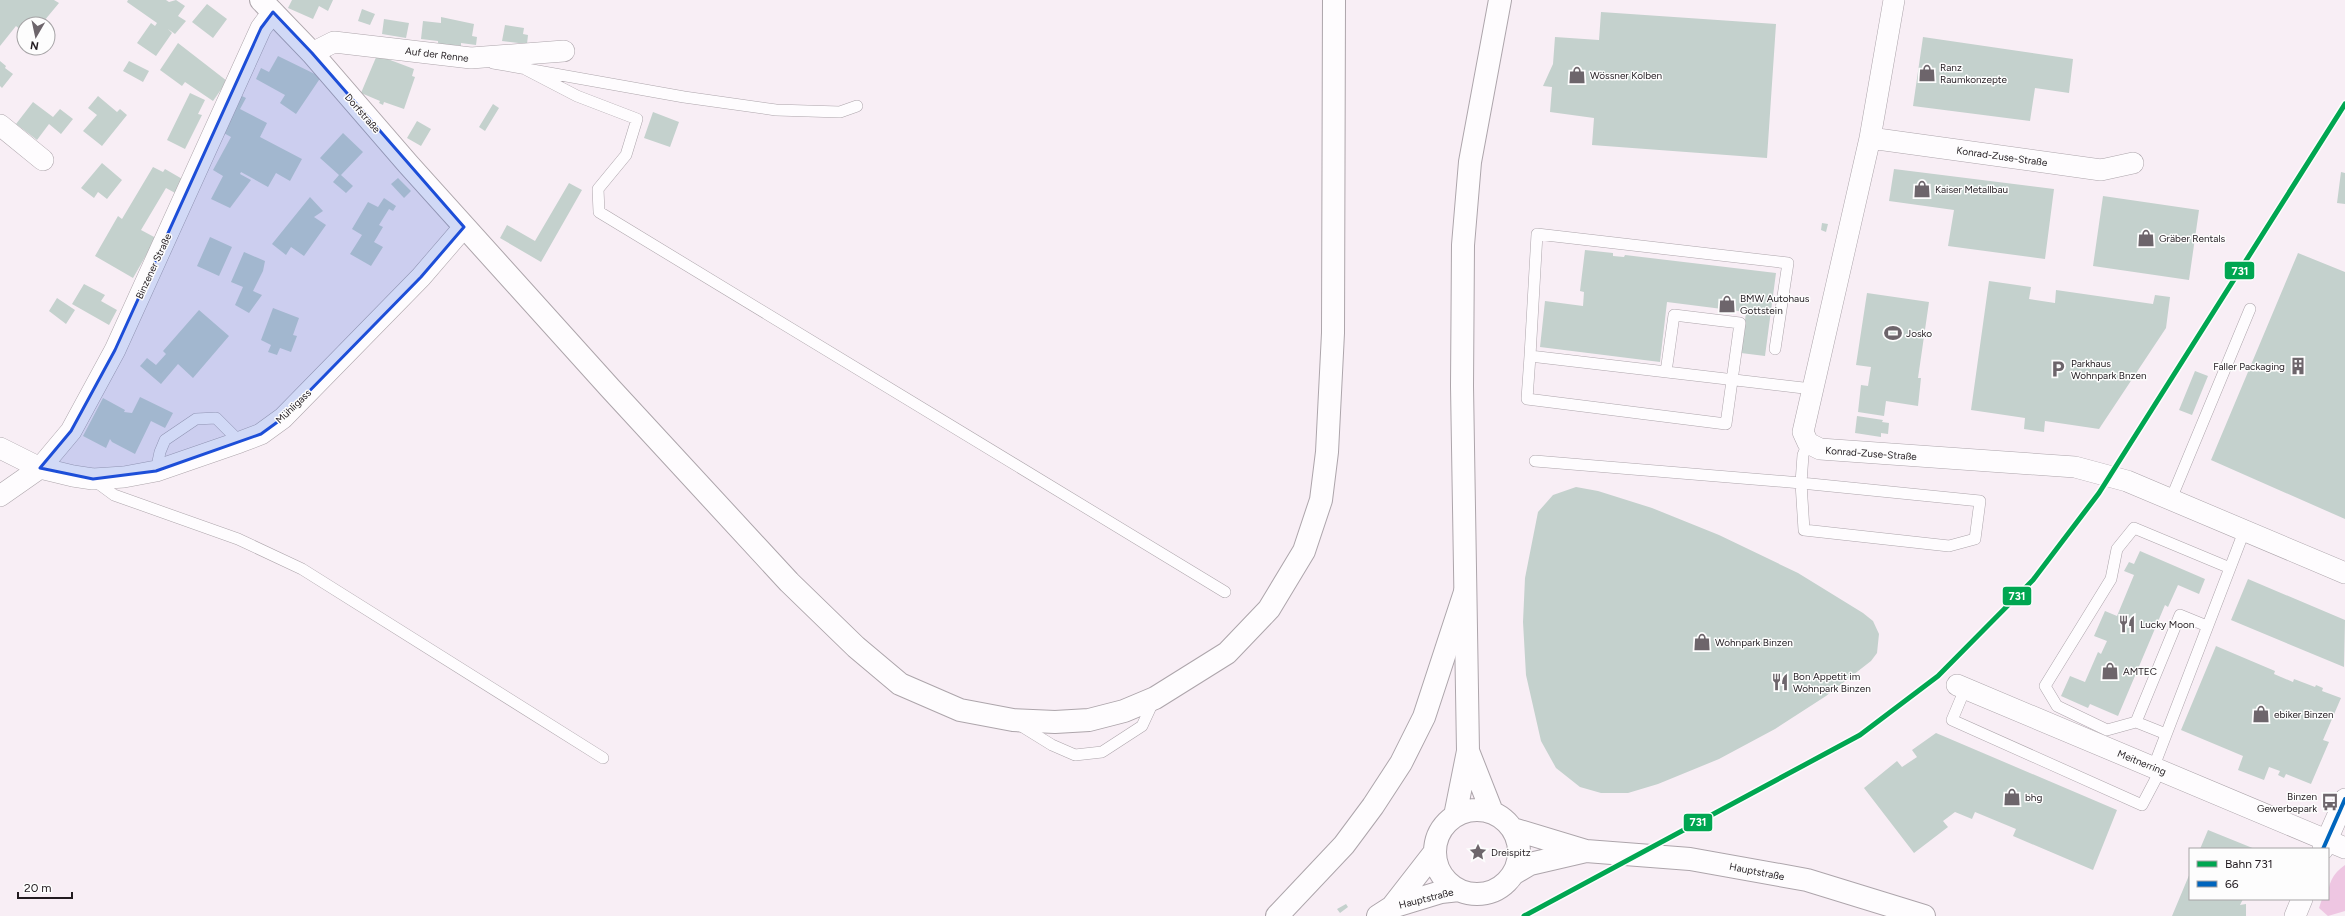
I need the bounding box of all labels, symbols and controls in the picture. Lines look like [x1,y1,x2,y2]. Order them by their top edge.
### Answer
north arrow [16,16,56,56]
text: N [29,38,40,52]
street label: Auf der Renne [404,44,470,65]
place label: Ranz Raumkonzepte [1940,61,2008,86]
shop icon: Ranz Raumkonzepte [1917,63,1937,83]
shop icon: Wössner Kolben [1567,65,1587,85]
place label: Wössner Kolben [1590,69,1663,82]
street label: Dorfstraße [342,91,384,136]
street label: Konrad-Zuse-Straße [1956,144,2049,169]
shop icon: Kaiser Metallbau [1912,179,1932,199]
place label: Kaiser Metallbau [1935,183,2008,196]
shop icon: Gräber Rentals [2136,228,2156,248]
street label: Binzener Straße [133,231,175,301]
place label: Gräber Rentals [2159,232,2226,245]
line badge: 731 [2224,261,2255,280]
text: 731 [2232,265,2248,278]
place label: BMW Autohaus Gottstein [1740,292,1810,317]
shop icon: BMW Autohaus Gottstein [1717,294,1737,314]
sports icon: Josko [1883,323,1903,343]
place label: Josko [1906,327,1932,340]
building icon: Faller Packaging [2288,356,2308,376]
place label: Parkhaus Wohnpark Bnzen [2071,357,2147,382]
parking icon: Parkhaus Wohnpark Bnzen [2048,359,2068,379]
place label: Faller Packaging [2213,360,2285,373]
street label: Mühligass [273,386,314,426]
street label: Konrad-Zuse-Straße [1825,444,1918,463]
line badge: 731 [2002,586,2032,606]
text: 731 [2009,590,2025,603]
restaurant icon: Lucky Moon [2117,614,2137,634]
place label: Lucky Moon [2140,618,2195,631]
shop icon: Wohnpark Binzen [1692,632,1712,652]
place label: Wohnpark Binzen [1715,636,1793,649]
shop icon: AMTEC [2100,661,2120,681]
place label: AMTEC [2123,665,2157,678]
place label: Bon Appetit im Wohnpark Binzen [1793,670,1871,695]
restaurant icon: Bon Appetit im Wohnpark Binzen [1770,672,1790,692]
shop icon: ebiker Binzen [2251,704,2271,724]
place label: ebiker Binzen [2274,708,2334,721]
street label: Meitnerring [2115,747,2168,778]
shop icon: bhg [2002,787,2022,807]
place label: Binzen Gewerbepark [2257,790,2317,815]
place label: bhg [2025,791,2042,804]
bus stop icon: Binzen Gewerbepark [2320,792,2340,812]
line badge: 731 [1683,813,1713,832]
text: 731 [1690,816,1706,829]
place icon: Dreispitz [1468,842,1488,862]
place label: Dreispitz [1491,846,1531,859]
legend [2189,848,2329,900]
text: Bahn 731 [2225,857,2273,871]
street label: Hauptstraße [1728,860,1786,883]
scale bar [18,874,72,900]
text: 66 [2225,877,2239,891]
text: 20 m [24,881,52,895]
street label: Hauptstraße [1397,885,1455,912]

